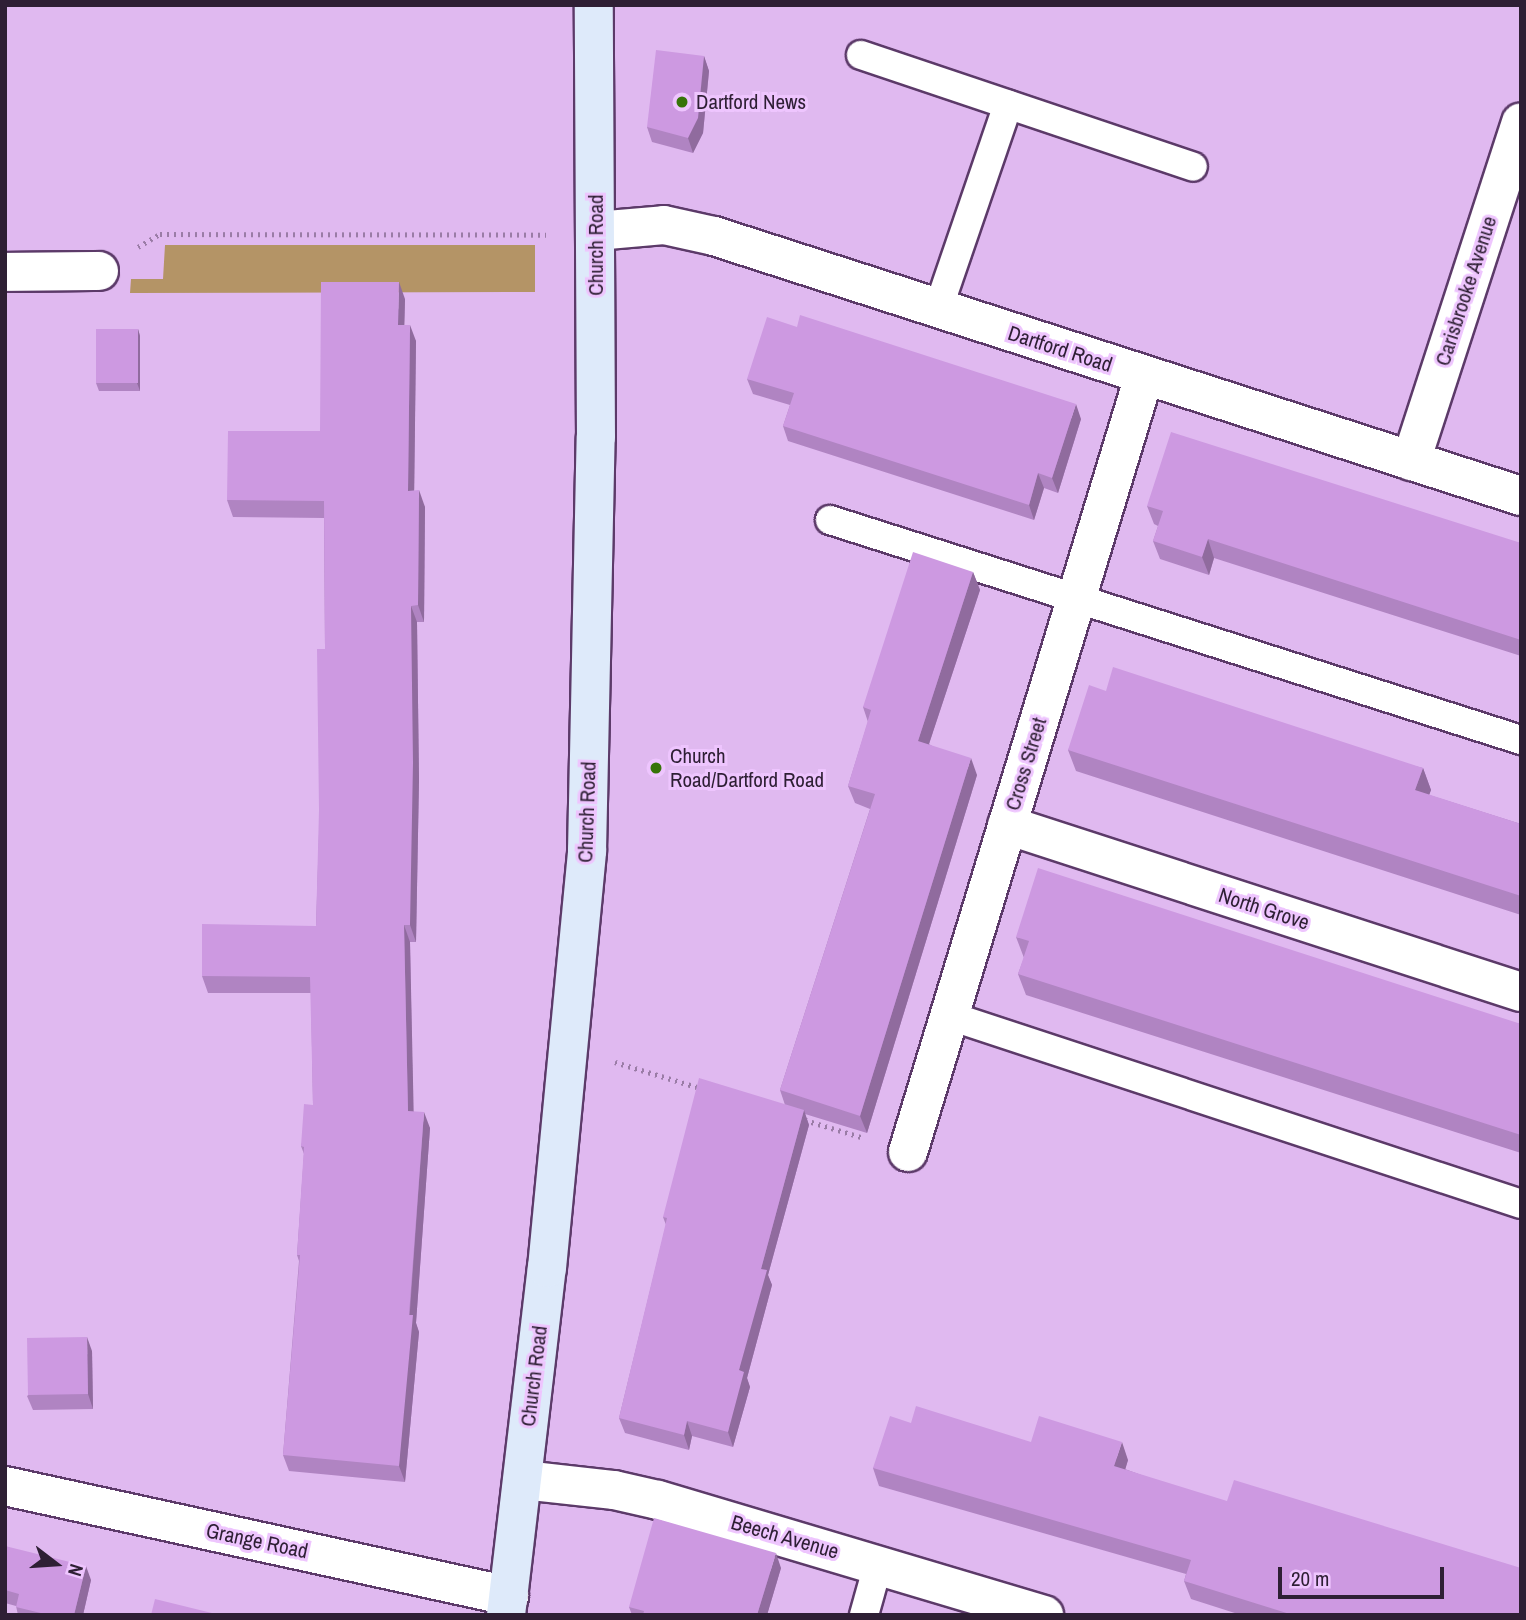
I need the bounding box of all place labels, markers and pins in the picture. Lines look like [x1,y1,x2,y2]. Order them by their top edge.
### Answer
place label: Dartford News [696,89,806,115]
marker: Dartford News [674,94,690,110]
place label: Church Road/Dartford Road [670,743,824,793]
marker: Church Road/Dartford Road [648,760,664,776]

